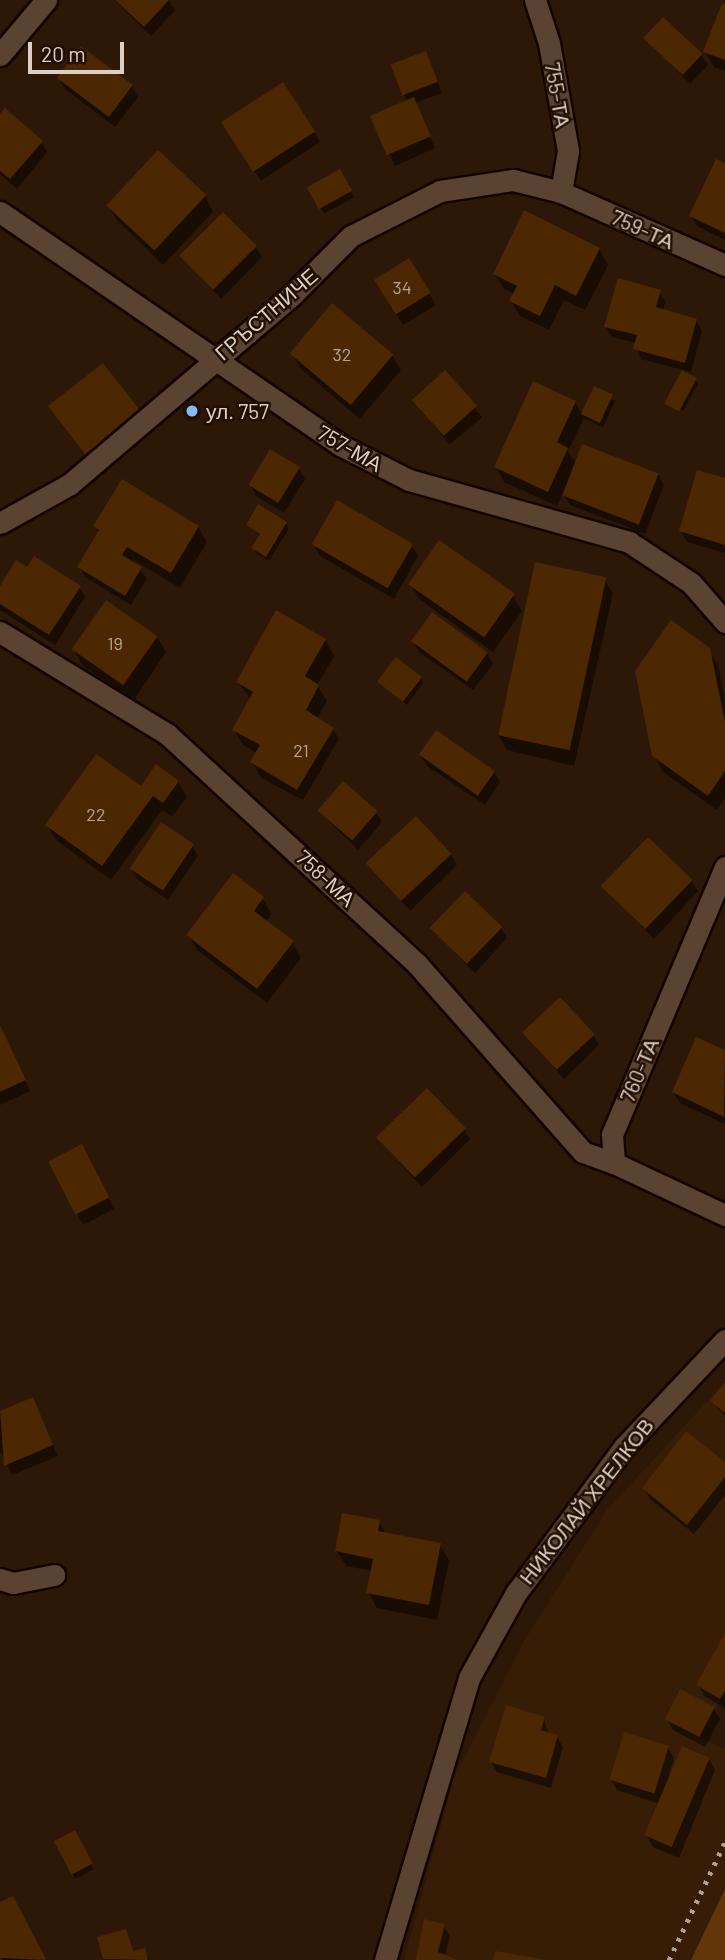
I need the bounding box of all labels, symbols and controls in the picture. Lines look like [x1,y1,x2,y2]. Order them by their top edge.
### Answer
scale bar [32,28,128,72]
text: 20 m [41,41,86,66]
street label: 755-ТА [540,60,576,130]
street label: 759-ТА [608,204,678,254]
street label: ГРЪСТНИЧЕ [210,263,322,365]
house number: 34 [392,276,412,298]
house number: 32 [333,343,351,365]
place label: ул. 757 [206,398,269,424]
marker: ул. 757 [184,403,200,419]
street label: 757-МА [313,419,387,477]
house number: 19 [107,632,123,654]
house number: 21 [293,739,309,761]
house number: 22 [86,803,106,825]
street label: 758-МА [291,844,361,912]
street label: 760-ТА [614,1034,664,1106]
street label: НИКОЛАЙ ХРЕЛКОВ [513,1413,659,1589]

